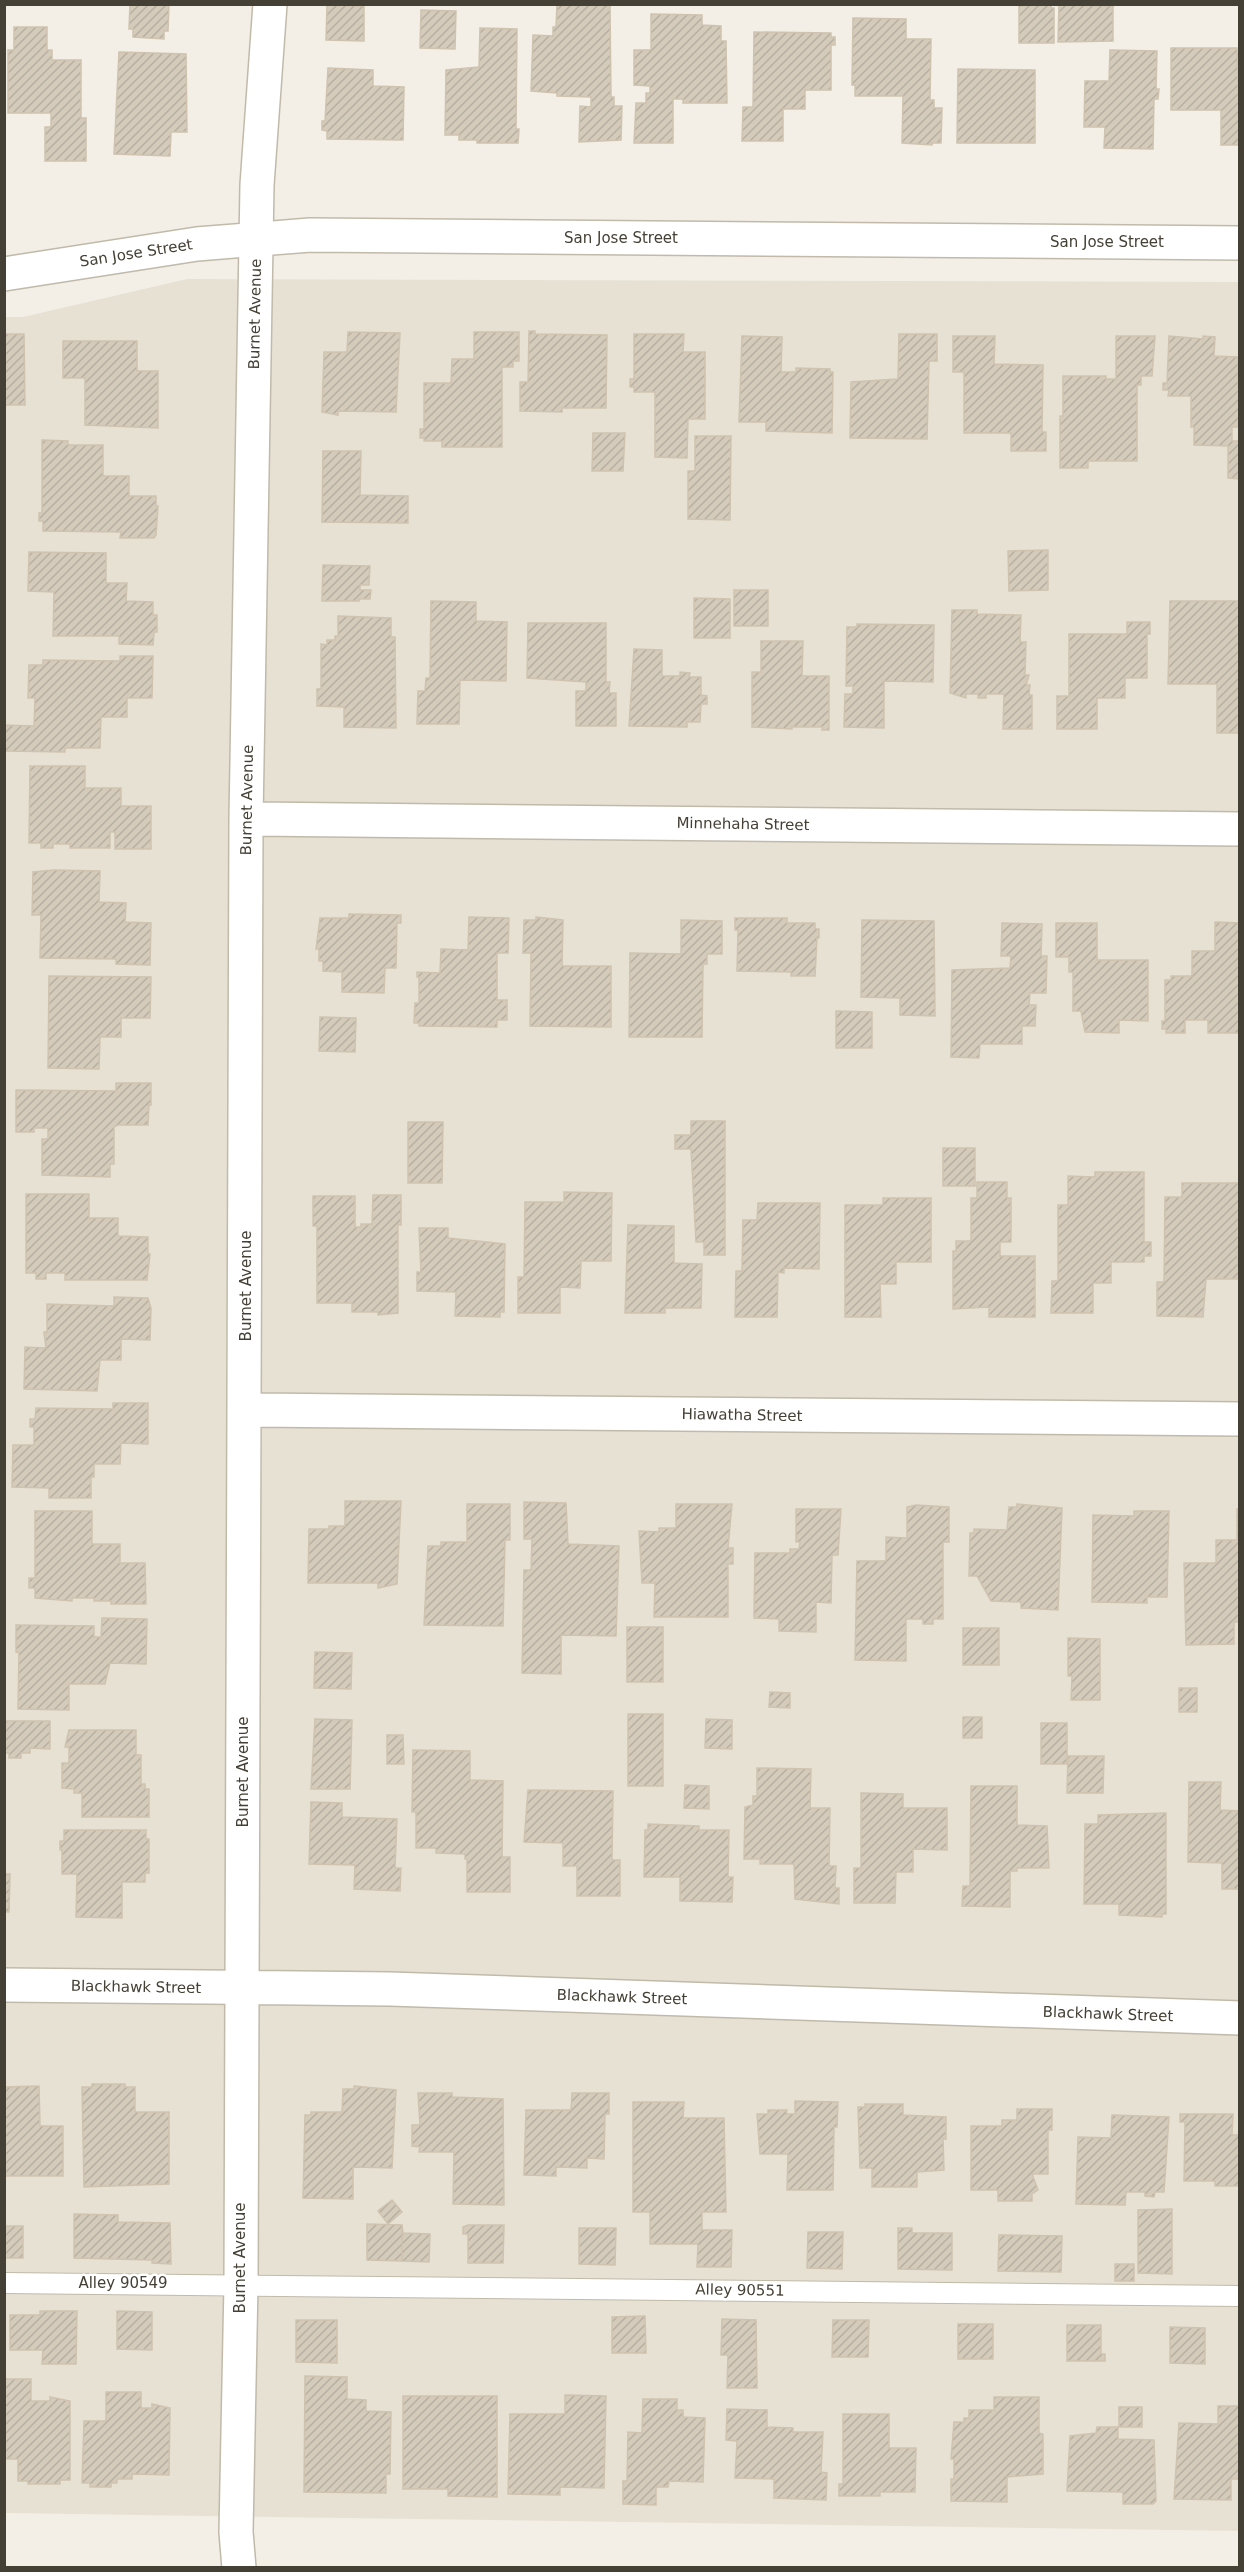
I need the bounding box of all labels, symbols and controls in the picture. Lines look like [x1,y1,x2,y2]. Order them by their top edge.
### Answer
street label: San Jose Street [564,229,678,247]
street label: San Jose Street [1050,233,1164,251]
street label: San Jose Street [78,235,194,271]
street label: Burnet Avenue [245,258,265,370]
street label: Burnet Avenue [237,744,257,856]
street label: Minnehaha Street [676,814,810,834]
street label: Burnet Avenue [237,1231,255,1341]
street label: Hiawatha Street [681,1405,803,1425]
street label: Burnet Avenue [234,1717,252,1827]
street label: Blackhawk Street [71,1977,202,1997]
street label: Blackhawk Street [556,1986,688,2008]
street label: Blackhawk Street [1042,2003,1174,2025]
street label: Burnet Avenue [231,2203,249,2313]
street label: Alley 90549 [78,2274,168,2292]
street label: Alley 90551 [695,2280,785,2300]

